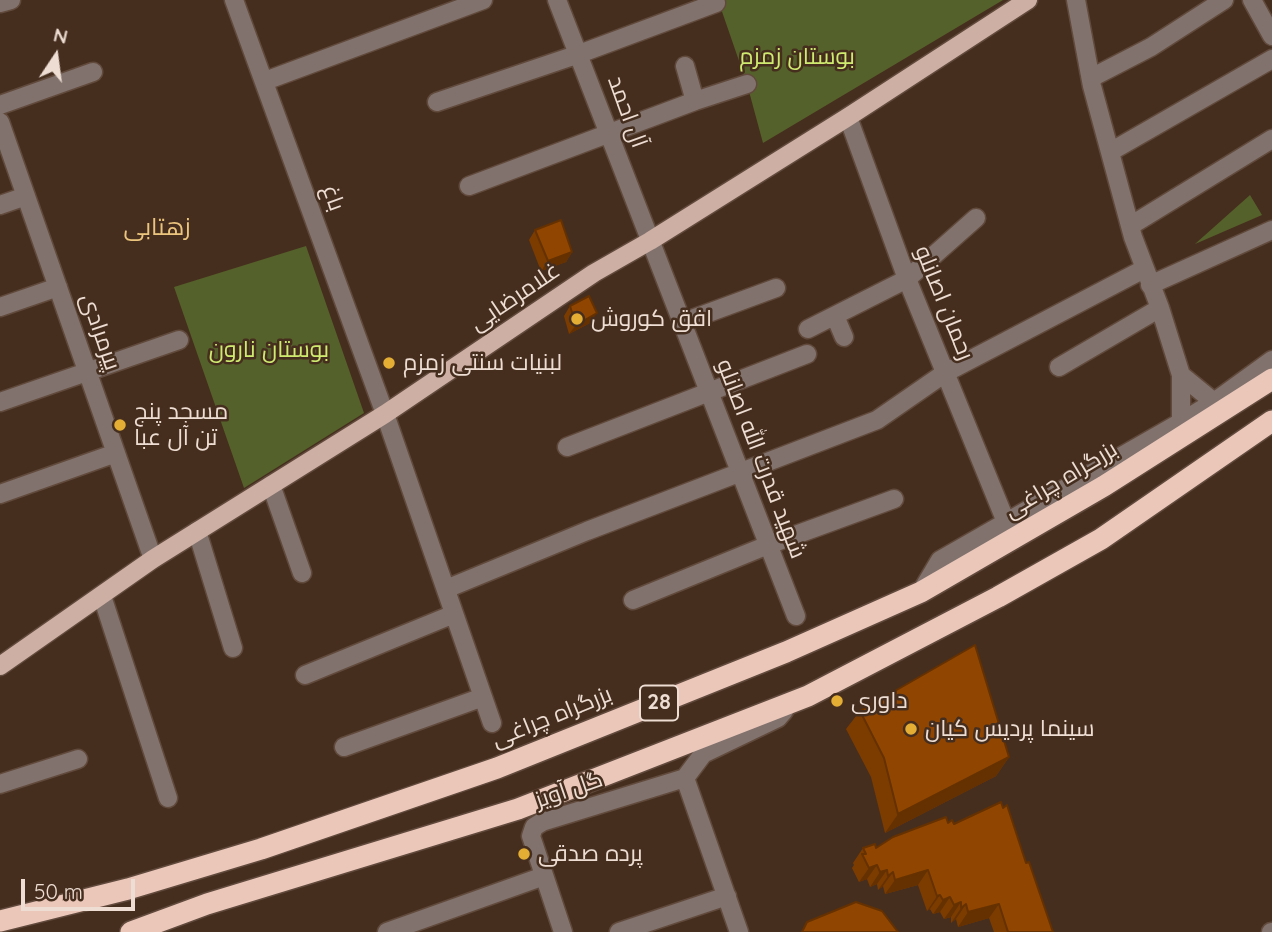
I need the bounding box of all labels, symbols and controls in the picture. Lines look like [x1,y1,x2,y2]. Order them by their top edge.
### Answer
north arrow [21,21,91,91]
text: N [51,22,70,49]
park label: بوستان زمزم [739,43,855,71]
street label: آل احمد [601,72,653,152]
street label: باغ [316,181,350,215]
district label: زهتابی [123,214,191,242]
street label: رحمان اصانلو [909,242,979,364]
street label: غلامرضایی [465,257,565,337]
street label: پیرمرادی [74,290,126,374]
place label: افق کوروش [591,305,712,333]
marker: افق کوروش [569,311,585,327]
park label: بوستان نارون [209,336,329,364]
place label: لبنیات سنتی زمزم [403,349,562,377]
marker: لبنیات سنتی زمزم [381,355,397,371]
street label: شهید قدرت الله اصانلو [710,355,812,563]
place label: مسجد پنج تن آل عبا [134,398,228,452]
marker: مسجد پنج تن آل عبا [112,417,128,433]
street label: بزرگراه چراغی [999,435,1123,525]
street label: بزرگراه چراغی [488,680,616,754]
road number: 28 [640,686,678,720]
place label: داوری [851,687,907,715]
marker: داوری [829,693,845,709]
place label: سینما پردیس کیان [925,715,1095,743]
marker: سینما پردیس کیان [903,721,919,737]
street label: گل آویز [532,766,606,814]
place label: پرده صدقی [538,840,643,868]
marker: پرده صدقی [516,846,532,862]
scale bar [24,866,138,910]
text: 50 m [34,878,83,904]

